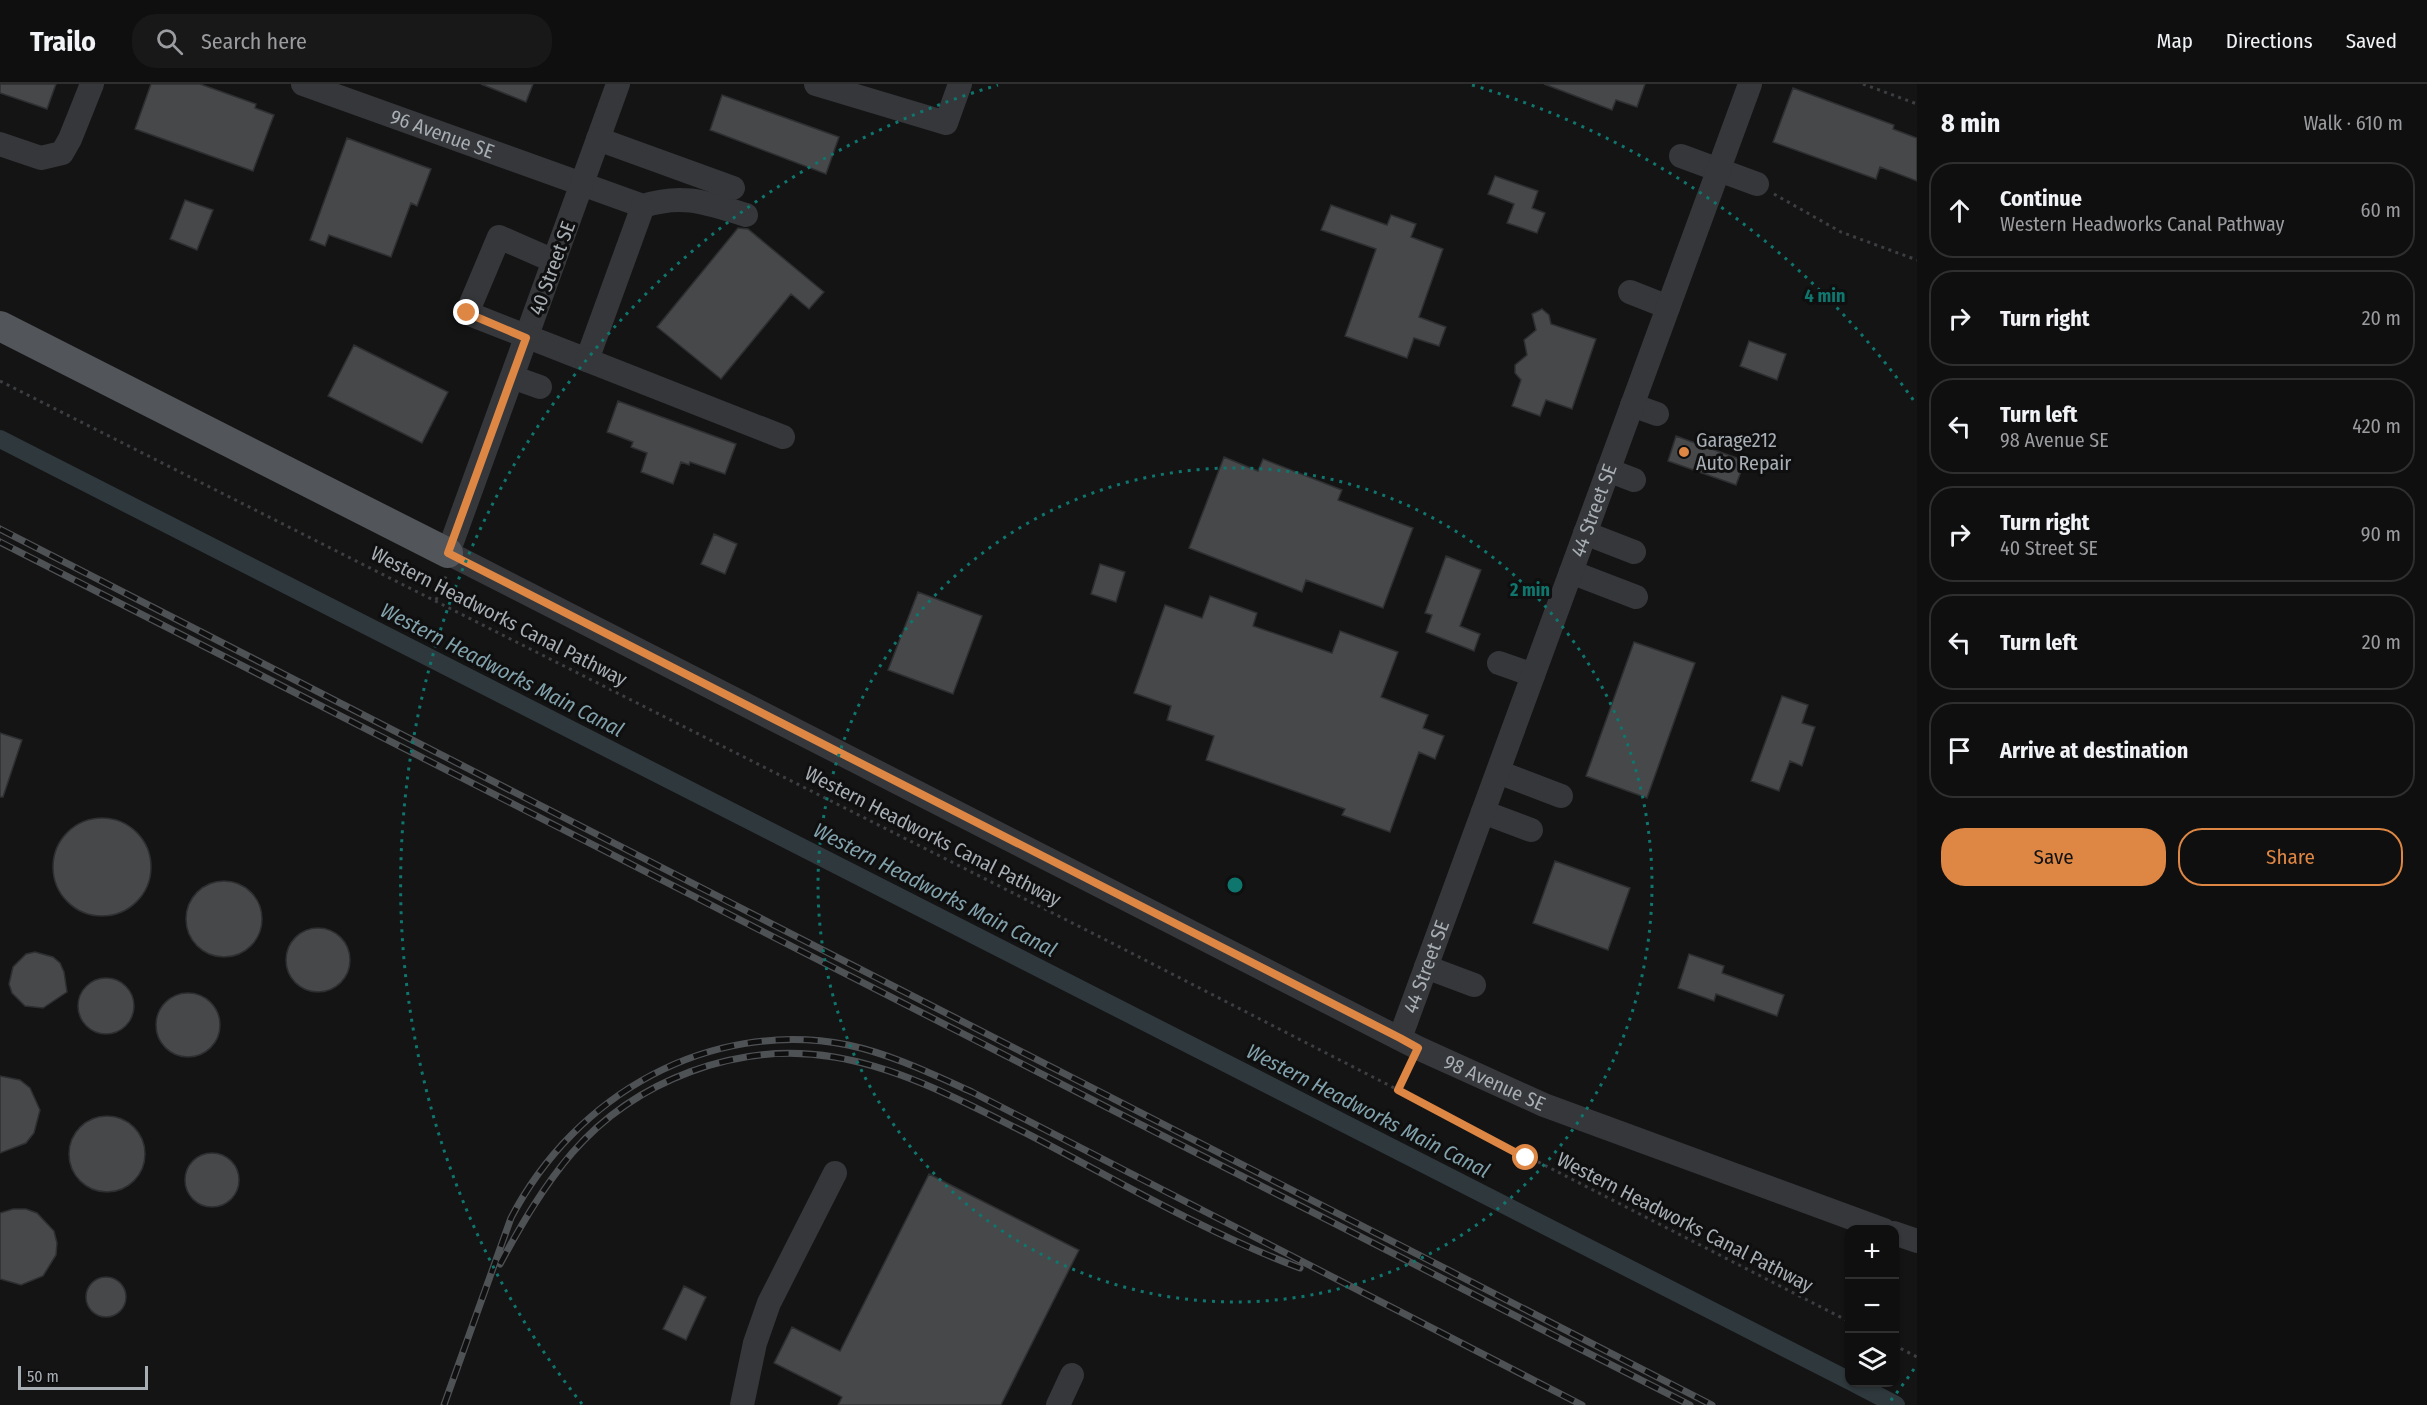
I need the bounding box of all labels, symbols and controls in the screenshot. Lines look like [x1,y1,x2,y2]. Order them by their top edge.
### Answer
search box [132,14,552,68]
text: Trailo [30,25,96,58]
icon: search [153,25,186,58]
text: Search here [201,28,307,55]
text: Map [2156,28,2193,54]
text: Directions [2226,28,2313,54]
text: Saved [2346,28,2397,54]
street label: 96 Avenue SE [387,104,497,164]
text: 8 min [1941,108,2000,139]
text: Walk · 610 m [2303,111,2403,135]
text: Continue [2000,185,2082,212]
icon: ahead [1943,194,1976,227]
text: 60 m [2361,198,2401,222]
text: Western Headworks Canal Pathway [2000,212,2284,236]
street label: 40 Street SE [524,218,580,318]
text: 4 min [1805,285,1845,307]
route end [453,299,479,325]
icon: right [1943,302,1976,335]
text: Turn right [2000,305,2089,332]
text: 20 m [2362,306,2401,330]
text: Turn left [2000,401,2078,428]
icon: left [1943,410,1976,443]
text: 420 m [2352,414,2401,438]
place label: Garage212 Auto Repair [1696,428,1791,475]
text: 98 Avenue SE [2000,428,2109,452]
marker: Garage212 Auto Repair [1677,445,1691,459]
street label: 44 Street SE [1566,461,1622,560]
text: Turn right [2000,509,2089,536]
icon: right [1943,518,1976,551]
text: 90 m [2361,522,2401,546]
text: 40 Street SE [2000,536,2098,560]
street label: Western Headworks Canal Pathway [367,541,631,691]
text: 2 min [1509,579,1550,601]
water label: Western Headworks Main Canal [376,597,628,743]
icon: left [1943,626,1976,659]
text: Turn left [2000,629,2078,656]
text: 20 m [2362,630,2401,654]
icon: arrive [1943,734,1976,767]
text: Arrive at destination [2000,737,2188,764]
street label: Western Headworks Canal Pathway [801,761,1065,911]
water label: Western Headworks Main Canal [809,817,1061,963]
button: Save [1941,828,2166,886]
button: Share [2178,828,2403,886]
centre of rings [1225,875,1245,895]
street label: 44 Street SE [1398,917,1454,1016]
water label: Western Headworks Main Canal [1242,1038,1494,1184]
street label: 98 Avenue SE [1440,1049,1549,1116]
route start [1512,1144,1538,1170]
street label: Western Headworks Canal Pathway [1553,1147,1817,1297]
map controls [1845,1225,1899,1387]
button: + [1845,1225,1899,1279]
button: − [1845,1279,1899,1333]
button: layers [1845,1333,1899,1387]
scale bar [18,1363,148,1390]
text: 50 m [27,1367,59,1386]

